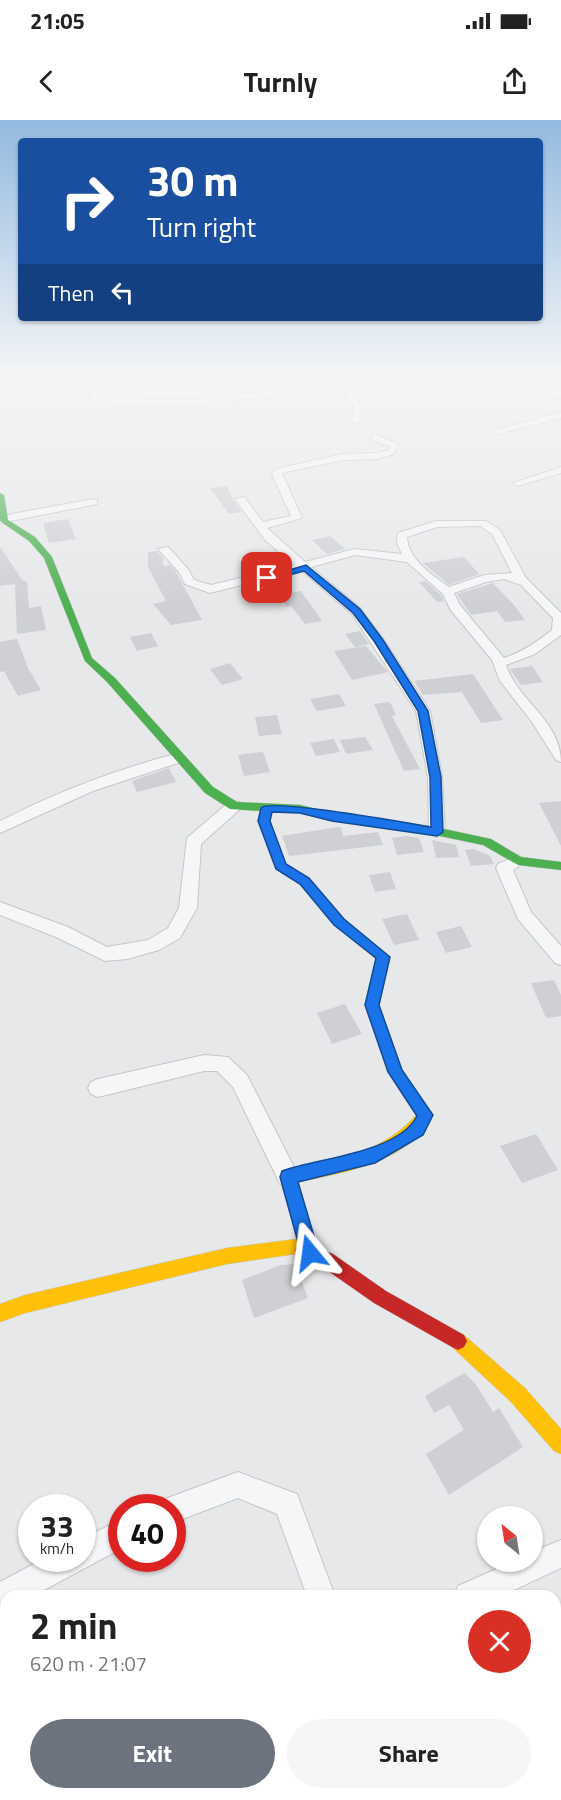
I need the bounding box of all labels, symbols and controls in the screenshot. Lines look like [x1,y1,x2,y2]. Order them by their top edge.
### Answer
text: 21:05 [30,4,85,38]
text: Turnly [244,61,317,102]
icon: back [30,65,63,98]
icon: share [498,65,531,98]
text: 30 m [147,148,239,212]
icon: right [48,162,126,240]
text: Turn right [147,206,256,247]
text: Then [48,276,94,310]
icon: left [106,276,139,309]
pin [241,552,292,603]
icon: arrive [250,561,283,594]
position arrow [278,1221,342,1285]
speed limit sign: 40 [108,1494,186,1572]
text: 33 [40,1503,74,1549]
north arrow [477,1506,543,1572]
map controls [477,1506,543,1572]
text: km/h [40,1537,74,1560]
text: 2 min [30,1598,117,1653]
button: close [468,1610,531,1673]
text: 620 m · 21:07 [30,1648,147,1679]
button: Exit [30,1719,275,1788]
button: Share [287,1719,531,1788]

